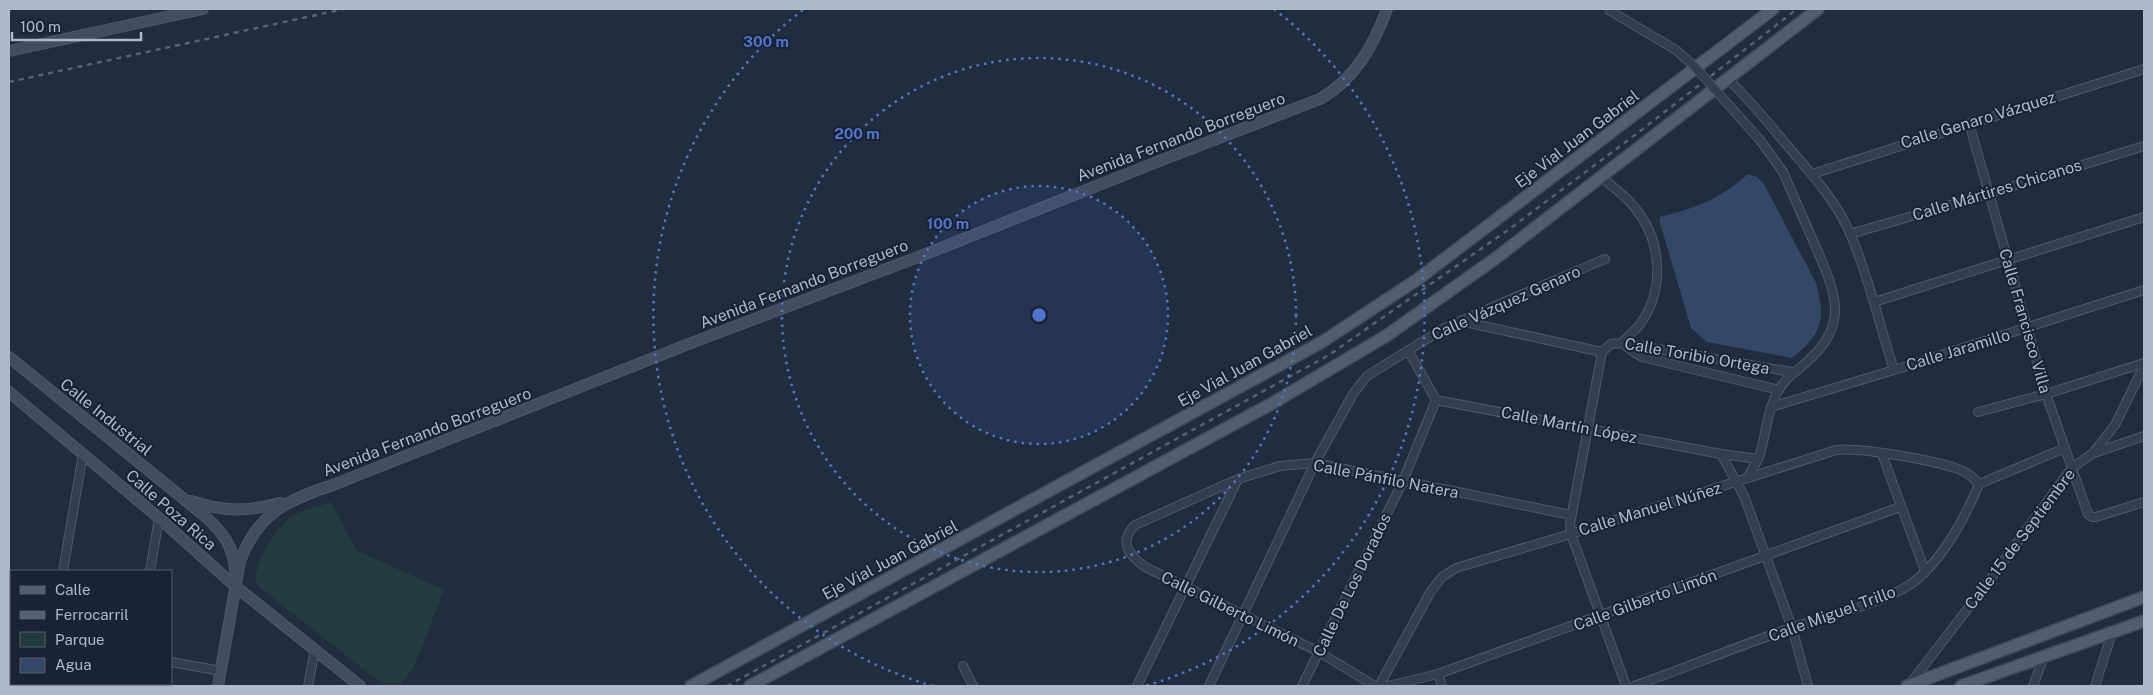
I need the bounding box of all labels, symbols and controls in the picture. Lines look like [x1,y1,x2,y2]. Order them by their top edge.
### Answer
scale bar [12,10,141,42]
text: 100 m [20,18,61,35]
text: 300 m [743,33,789,50]
street label: Eje Vial Juan Gabriel [1511,86,1643,192]
street label: Calle Genaro Vázquez [1898,87,2058,153]
street label: Avenida Fernando Borreguero [1074,88,1288,186]
text: 200 m [834,125,880,142]
street label: Calle Mártires Chicanos [1910,155,2084,225]
text: 100 m [927,215,969,232]
street label: Avenida Fernando Borreguero [697,235,911,333]
street label: Calle Francisco Villa [1995,246,2055,396]
street label: Calle Vázquez Genaro [1429,262,1583,344]
centre of rings [1030,306,1048,324]
street label: Eje Vial Juan Gabriel [1175,321,1316,411]
street label: Calle Jaramillo [1904,325,2012,375]
street label: Calle Toribio Ortega [1623,334,1771,378]
street label: Calle Industrial [56,374,156,460]
street label: Avenida Fernando Borreguero [320,383,534,481]
street label: Calle Martín López [1499,403,1639,448]
street label: Calle Pánfilo Natera [1312,456,1460,502]
street label: Calle 15 de Septiembre [1961,465,2079,613]
street label: Calle Poza Rica [122,466,220,554]
street label: Calle Manuel Núñez [1576,478,1724,540]
street label: Calle De Los Dorados [1309,510,1395,660]
street label: Eje Vial Juan Gabriel [819,516,961,604]
street label: Calle Gilberto Limón [1571,565,1719,635]
street label: Calle Gilberto Limón [1158,567,1302,651]
legend [10,570,172,685]
text: Calle [55,581,91,598]
street label: Calle Miguel Trillo [1766,582,1898,646]
text: Ferrocarril [55,606,129,623]
text: Parque [55,631,105,648]
text: Agua [55,656,92,673]

